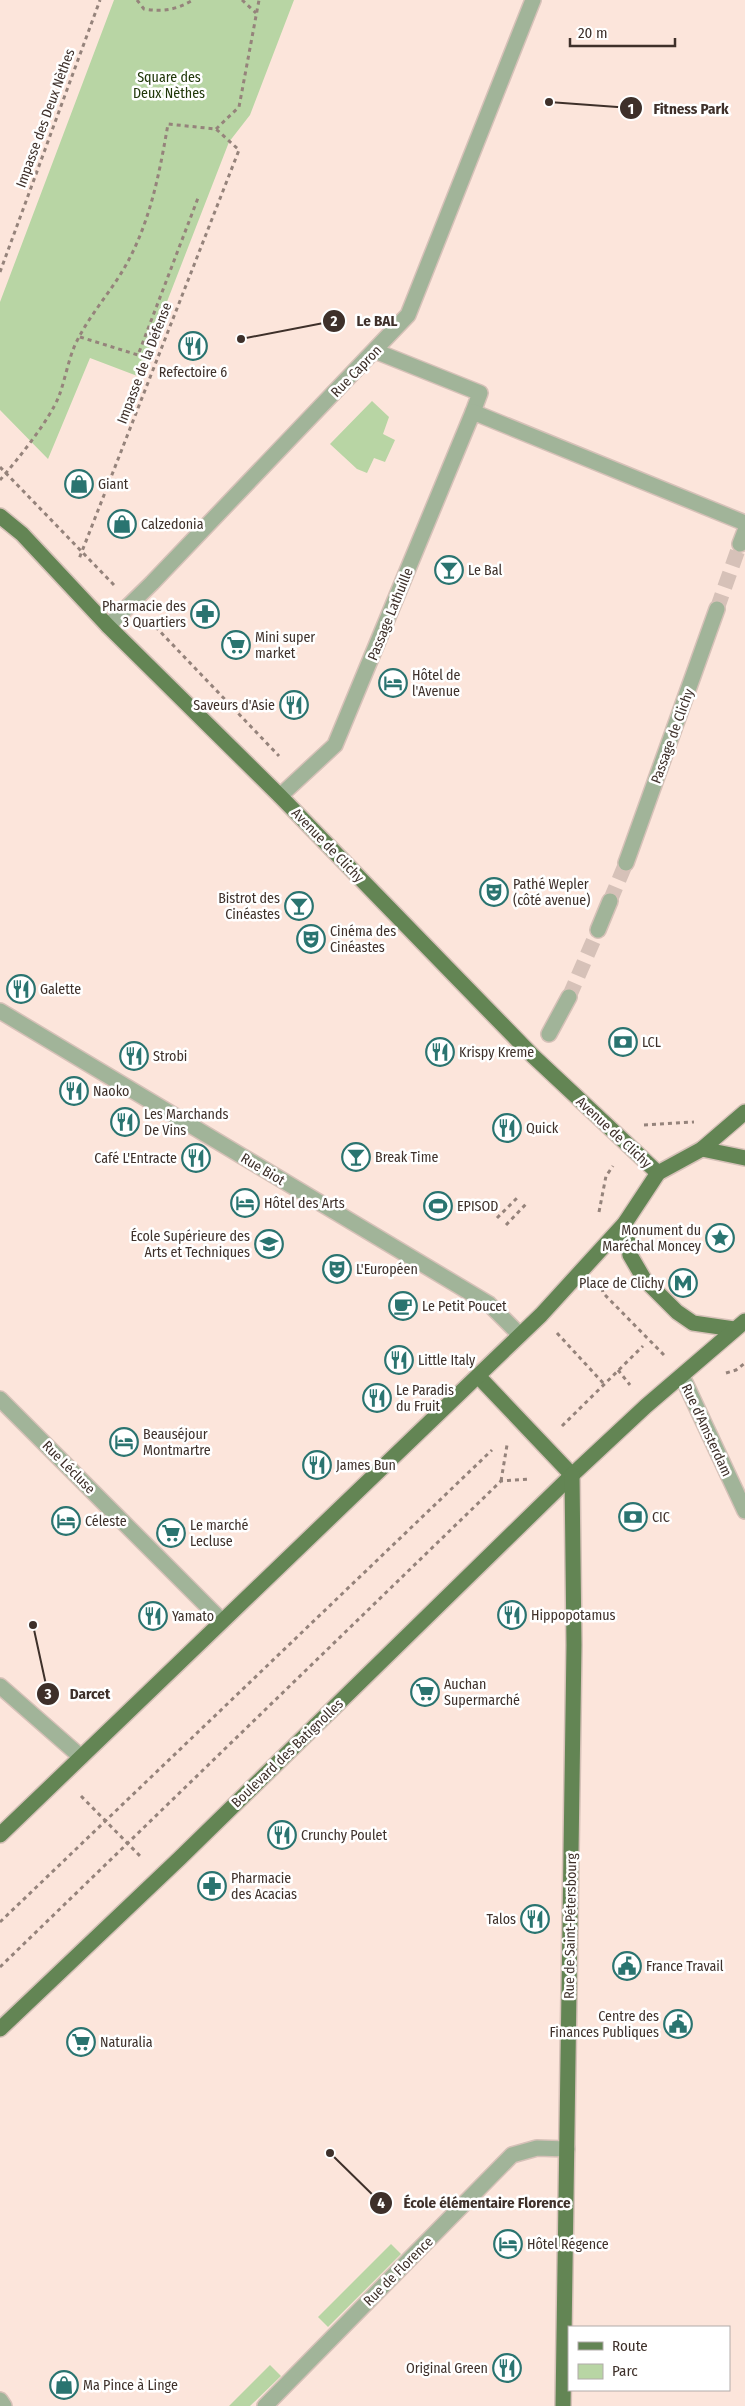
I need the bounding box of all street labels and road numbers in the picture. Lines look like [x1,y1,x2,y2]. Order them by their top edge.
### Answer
street label: Impasse des Deux Nèthes [12,47,78,190]
street label: Impasse de la Défense [114,300,175,426]
street label: Rue Capron [327,342,385,401]
street label: Passage Lathuille [364,565,417,663]
street label: Passage de Clichy [647,686,698,786]
street label: Avenue de Clichy [288,805,368,887]
street label: Avenue de Clichy [572,1093,655,1172]
street label: Rue Biot [238,1150,288,1189]
street label: Rue d'Amsterdam [678,1381,735,1479]
street label: Rue Lécluse [39,1437,99,1497]
street label: Boulevard des Batignolles [228,1696,347,1811]
street label: Rue de Saint-Pétersbourg [561,1852,580,1999]
street label: Rue de Florence [360,2233,437,2310]

